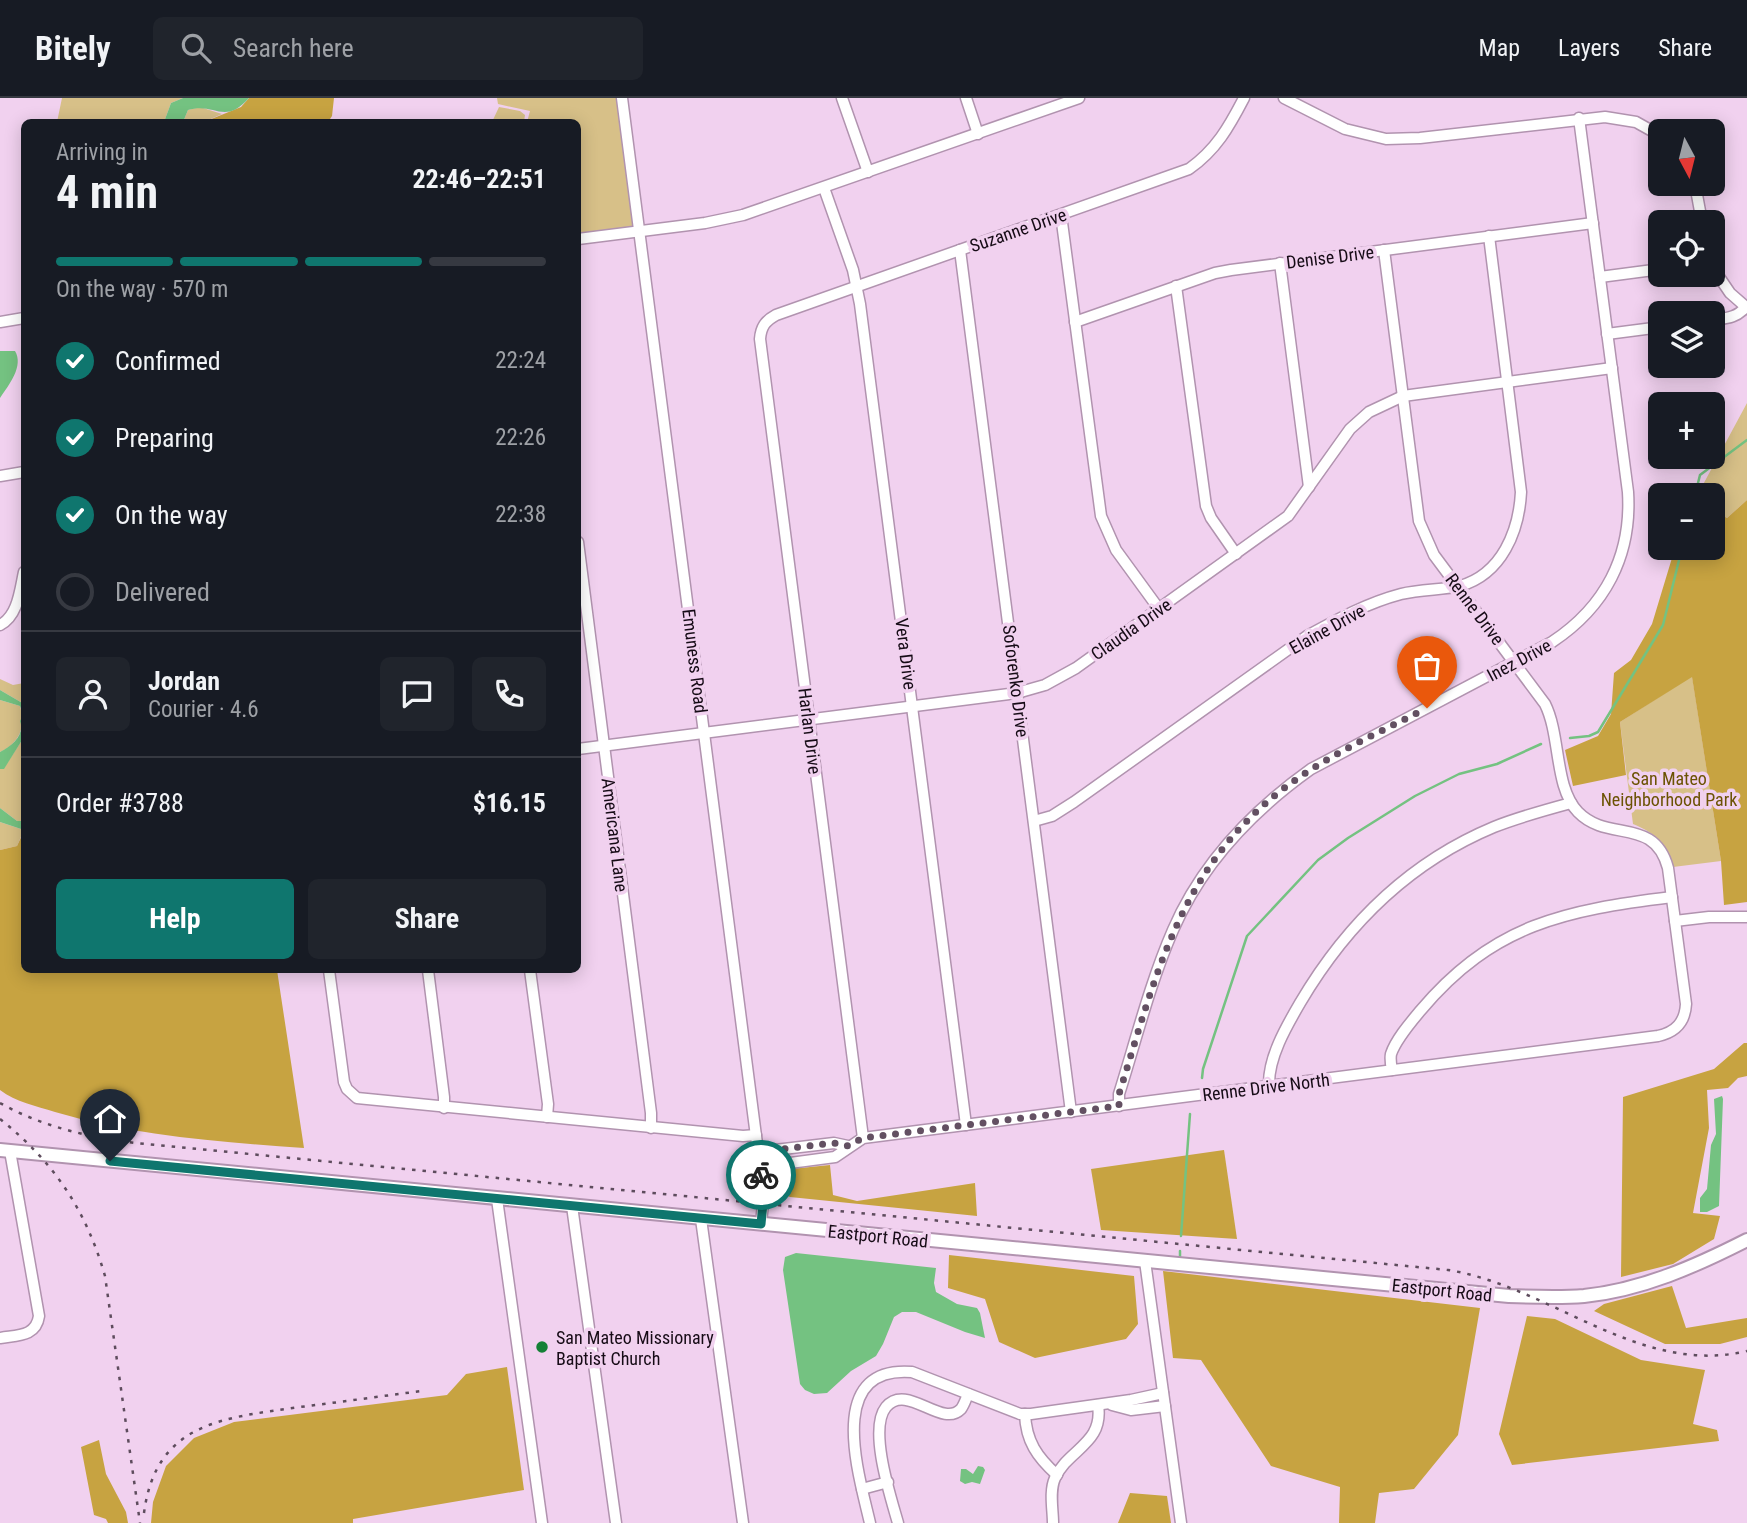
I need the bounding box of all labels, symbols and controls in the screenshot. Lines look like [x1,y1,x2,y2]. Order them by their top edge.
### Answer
search box [153,17,643,80]
text: Bitely [35,29,111,68]
icon: search [177,29,215,67]
text: Search here [233,33,354,63]
text: Map [1479,34,1520,62]
text: Layers [1558,34,1620,62]
text: Share [1658,34,1712,62]
north arrow [1648,119,1726,196]
map controls [1648,119,1725,560]
text: Arriving in [56,139,148,166]
text: 22:46–22:51 [412,164,546,194]
text: 4 min [56,165,158,219]
street label: Suzanne Drive [967,204,1069,256]
button: locate [1648,210,1725,287]
street label: Denise Drive [1285,241,1375,273]
text: On the way · 570 m [56,276,228,303]
button: layers [1648,301,1725,378]
icon: check [56,342,94,380]
text: Confirmed [115,346,221,376]
text: 22:24 [495,347,546,374]
button: + [1648,392,1725,469]
icon: check [56,419,94,457]
text: Preparing [115,423,214,453]
text: 22:26 [495,424,546,451]
button: − [1648,483,1725,560]
icon: check [56,496,94,534]
text: On the way [115,500,228,530]
text: 22:38 [495,501,546,528]
street label: Renne Drive [1441,569,1509,649]
text: Delivered [115,577,210,607]
street label: Claudia Drive [1087,594,1175,664]
street label: Elaine Drive [1286,600,1368,658]
street label: Emuness Road [678,608,712,714]
street label: Vera Drive [891,617,921,691]
street label: Soforenko Drive [999,624,1033,738]
street label: Inez Drive [1483,634,1555,686]
pin [1397,636,1457,708]
icon: bag [1408,647,1446,685]
button: person [56,657,130,731]
button: chat [380,657,454,731]
button: phone [472,657,546,731]
text: Jordan [148,666,220,696]
street label: Harlan Drive [794,687,826,775]
text: Courier · 4.6 [148,696,259,723]
park label: San Mateo Neighborhood Park [1601,768,1737,810]
street label: Americana Lane [598,777,632,893]
text: Order #3788 [56,788,184,818]
text: $16.15 [473,788,546,818]
button: Help [56,879,294,959]
button: Share [308,879,546,959]
street label: Renne Drive North [1201,1069,1331,1105]
pin [80,1089,140,1161]
icon: home [91,1100,129,1138]
courier [726,1140,796,1210]
icon: bike [742,1156,780,1194]
street label: Eastport Road [827,1220,929,1252]
street label: Eastport Road [1391,1274,1493,1306]
place label: San Mateo Missionary Baptist Church [556,1327,714,1369]
marker: San Mateo Missionary Baptist Church [534,1339,550,1355]

